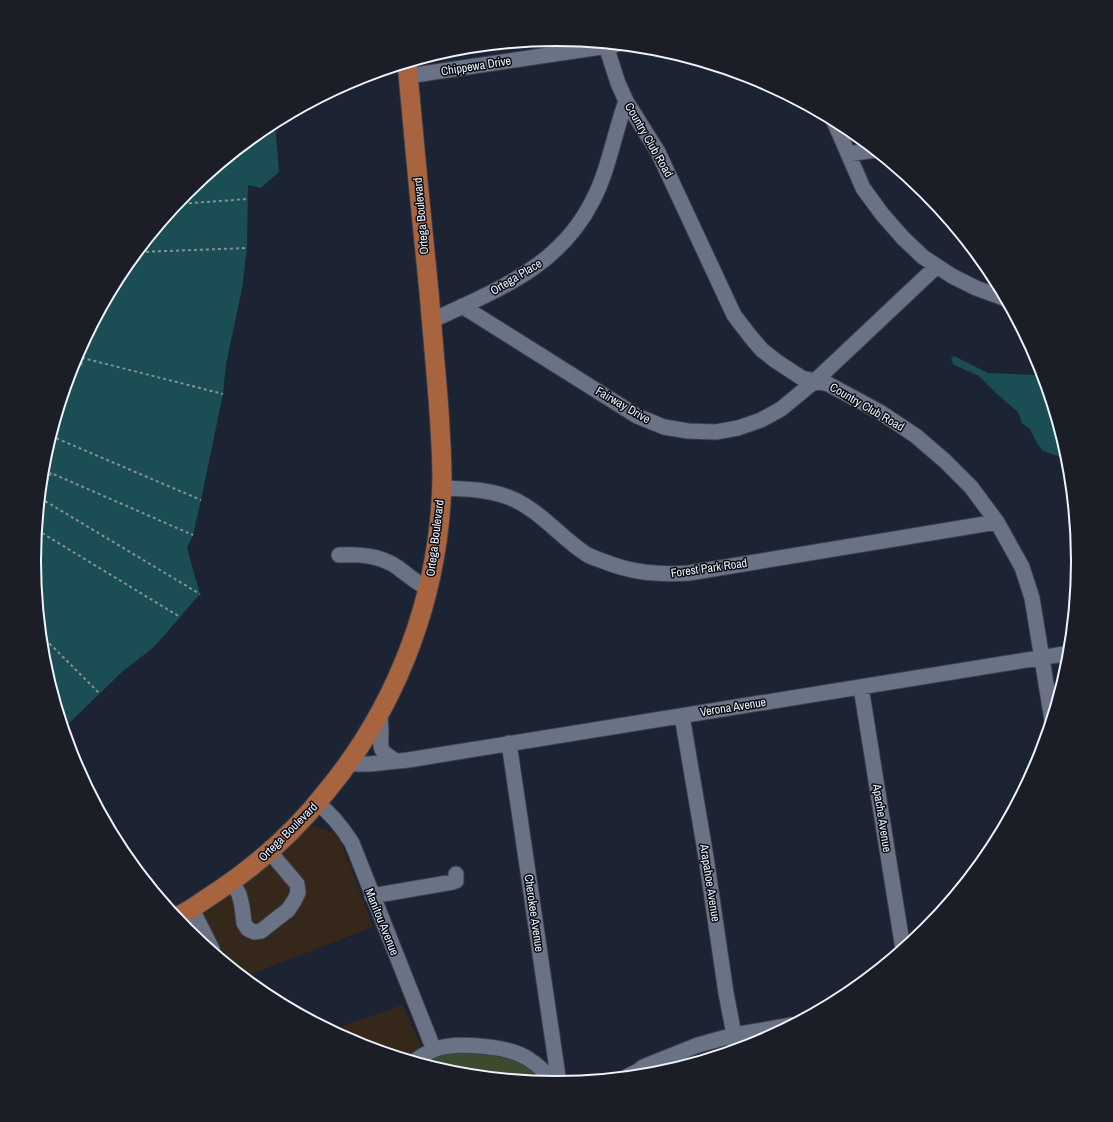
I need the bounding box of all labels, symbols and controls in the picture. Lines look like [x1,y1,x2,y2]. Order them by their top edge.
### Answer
street label: Chippewa Drive [440,53,512,79]
street label: Country Club Road [621,100,677,180]
street label: Ortega Boulevard [410,177,432,255]
street label: Ortega Place [487,255,545,299]
street label: Country Club Road [827,379,907,435]
street label: Fairway Drive [593,383,653,427]
street label: Ortega Boulevard [422,499,448,577]
street label: Forest Park Road [670,555,748,581]
street label: Verona Avenue [699,694,767,720]
street label: Apache Avenue [869,782,895,853]
street label: Ortega Boulevard [255,799,321,865]
street label: Arapahoe Avenue [696,842,724,923]
street label: Cherokee Avenue [521,873,547,953]
street label: Manitou Avenue [361,886,403,958]

